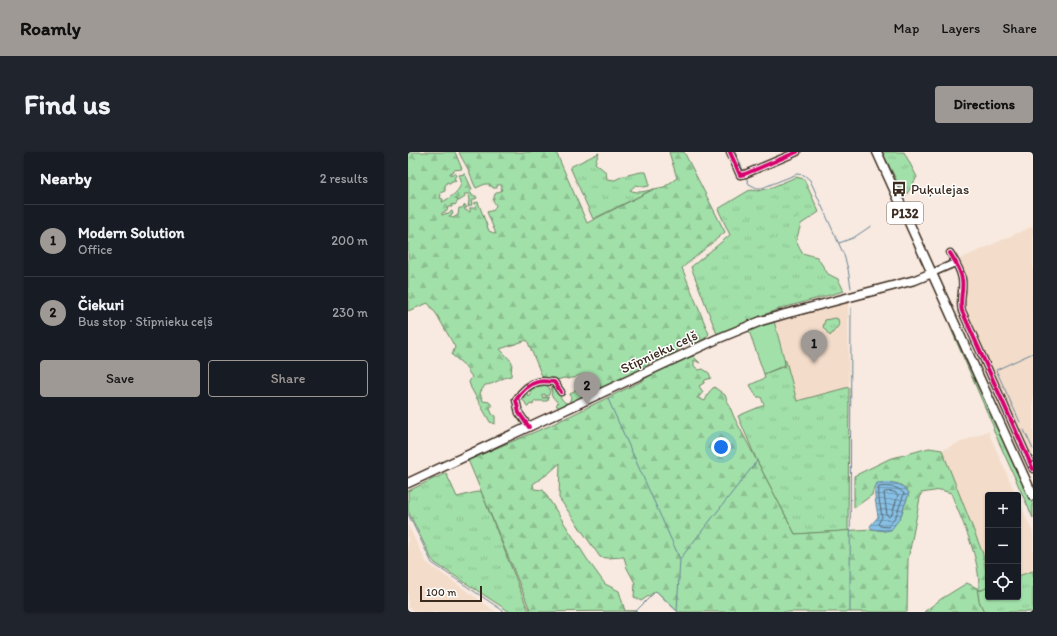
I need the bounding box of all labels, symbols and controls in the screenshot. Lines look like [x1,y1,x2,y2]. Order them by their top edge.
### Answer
text: Roamly [20,17,81,40]
text: Map [894,20,919,37]
text: Layers [941,20,980,37]
text: Share [1002,20,1037,37]
button: Directions [935,86,1033,123]
text: Find us [24,87,111,121]
text: Nearby [40,168,92,188]
text: 2 results [320,171,368,186]
bus stop icon: Puķulejas [890,180,908,198]
place label: Puķulejas [911,181,969,198]
road number: P132 [887,202,923,224]
text: Modern Solution [78,224,185,242]
text: 1 [50,233,56,248]
text: 200 m [331,233,368,248]
text: Office [78,242,113,257]
text: Čiekuri [78,296,124,314]
text: 2 [50,305,56,320]
text: 230 m [332,305,368,320]
text: Bus stop · Stīpnieku ceļš [78,314,213,329]
street label: Stīpnieku ceļš [618,327,700,377]
pin: 1 [801,330,827,363]
button: Save [40,360,200,397]
button: Share [208,360,368,397]
pin: 2 [574,372,600,405]
your location [711,437,731,457]
map controls [985,492,1021,600]
button: + [985,492,1021,528]
button: − [985,528,1021,564]
button: locate [985,564,1021,600]
scale bar [420,584,482,603]
text: 100 m [426,586,456,599]

